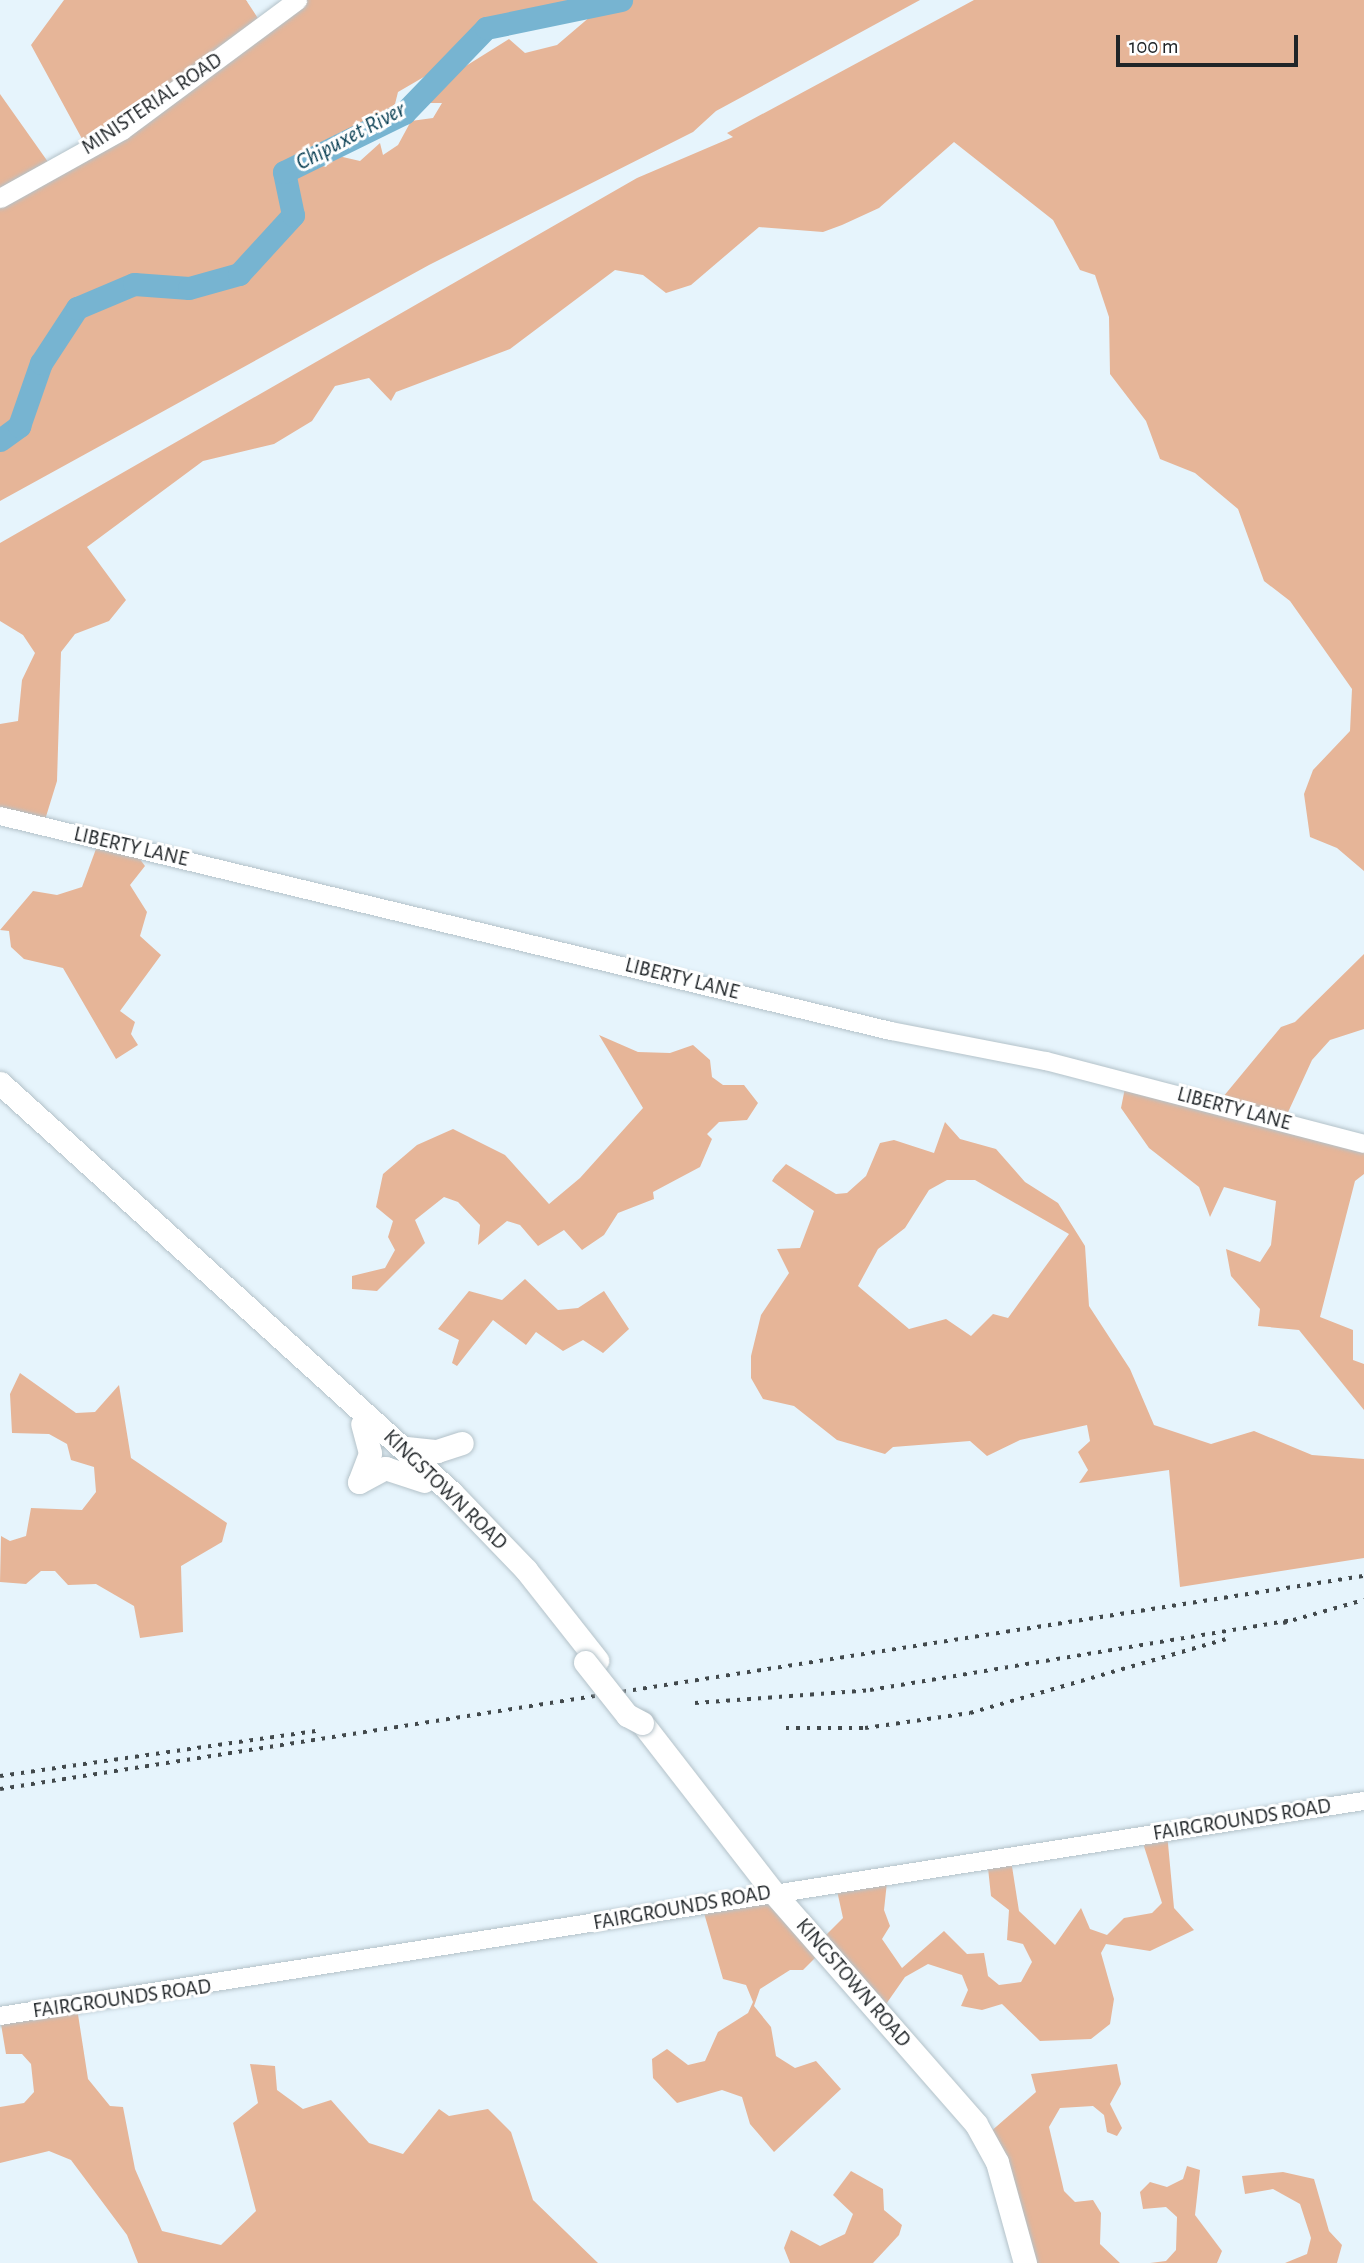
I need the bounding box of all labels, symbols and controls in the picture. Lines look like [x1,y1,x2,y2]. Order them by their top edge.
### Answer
scale bar [1119,21,1301,65]
text: 100 m [1129,36,1179,57]
street label: MINISTERIAL ROAD [77,48,227,160]
water label: Chipuxet River [292,97,410,177]
street label: LIBERTY LANE [71,822,191,872]
street label: LIBERTY LANE [622,953,742,1005]
street label: LIBERTY LANE [1174,1082,1294,1136]
street label: KINGSTOWN ROAD [378,1425,512,1555]
street label: FAIRGROUNDS ROAD [1151,1793,1333,1847]
street label: FAIRGROUNDS ROAD [591,1880,773,1936]
street label: KINGSTOWN ROAD [790,1913,916,2053]
street label: FAIRGROUNDS ROAD [31,1974,213,2024]

